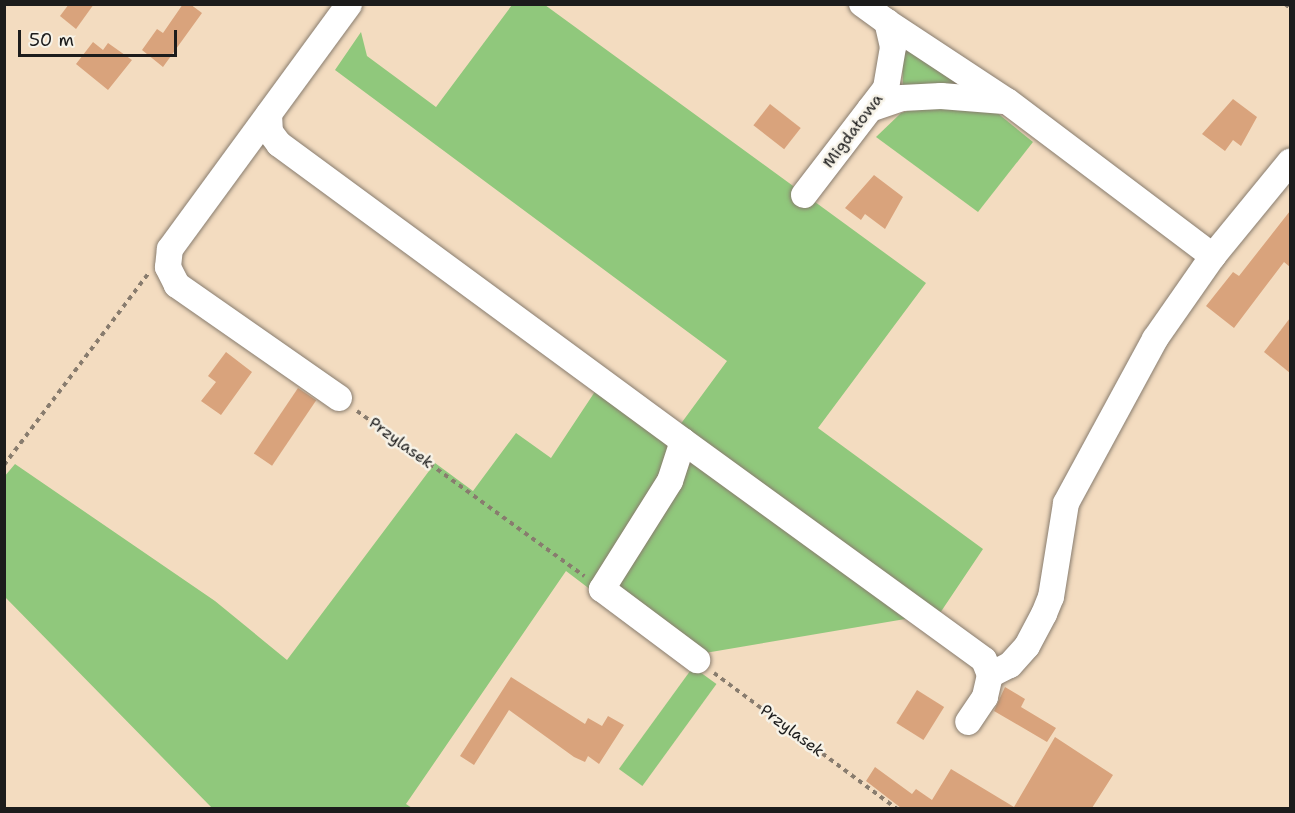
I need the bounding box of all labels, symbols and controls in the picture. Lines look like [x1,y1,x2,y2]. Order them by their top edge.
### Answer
scale bar [21,18,180,56]
text: 50 m [29,28,74,52]
street label: Migdałowa [819,90,887,172]
street label: Przylasek [365,413,437,473]
street label: Przylasek [756,701,828,761]

